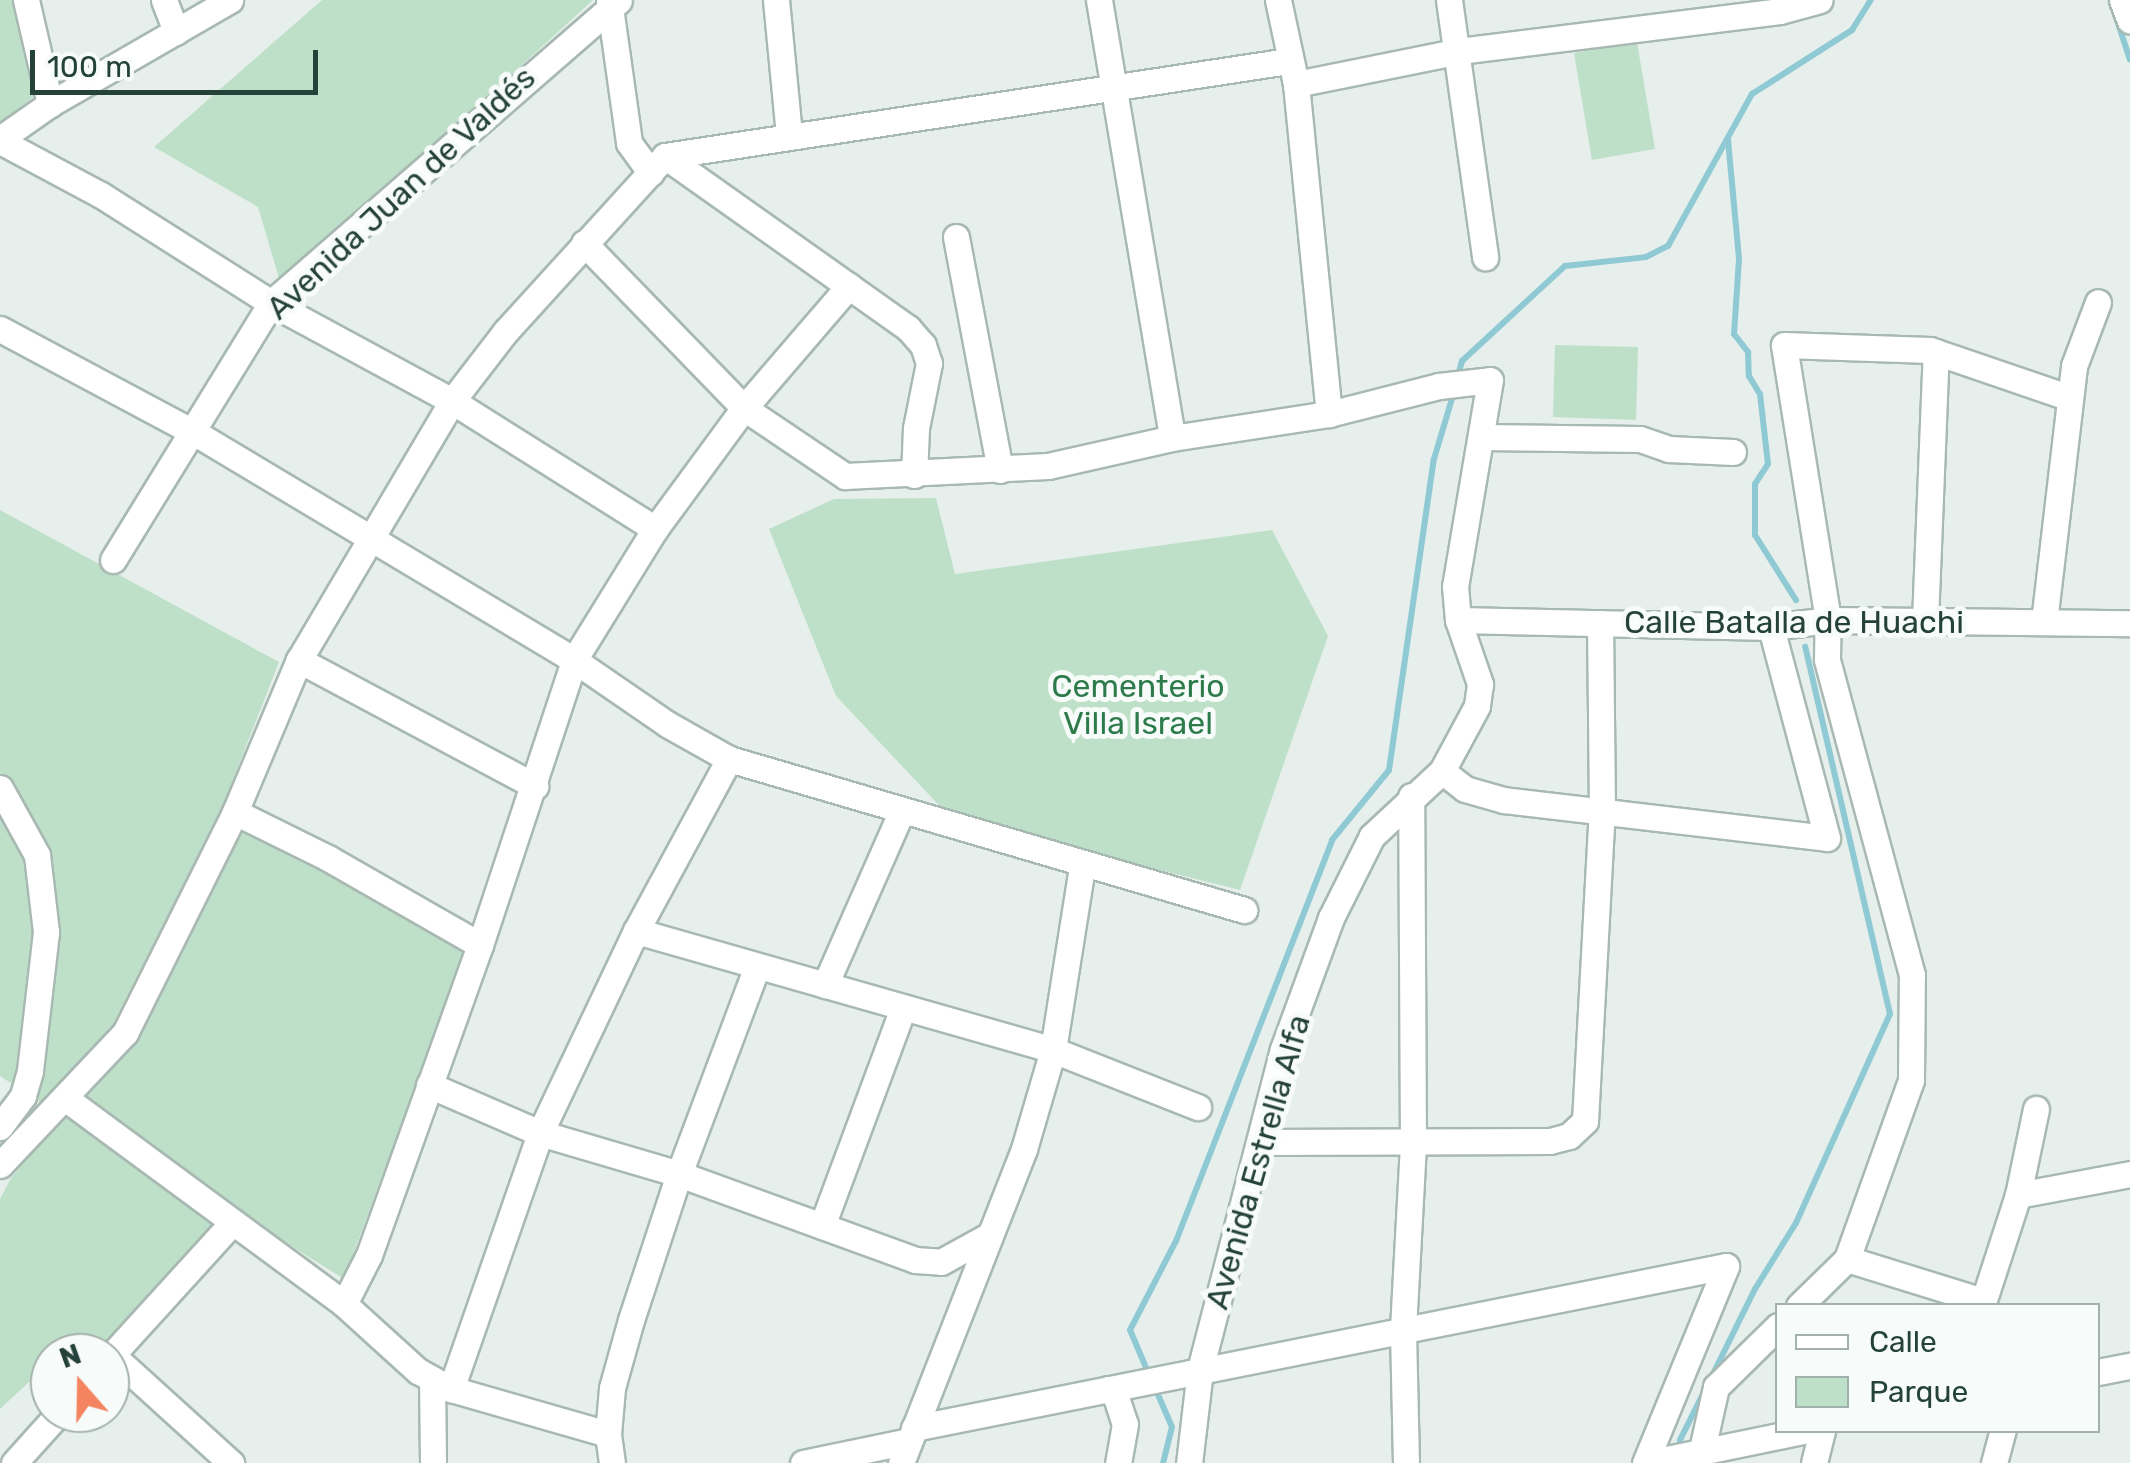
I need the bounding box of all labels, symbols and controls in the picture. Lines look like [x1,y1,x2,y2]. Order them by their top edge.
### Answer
scale bar [35,30,322,92]
text: 100 m [47,49,132,85]
street label: Avenida Juan de Valdés [258,58,544,328]
street label: Calle Batalla de Huachi [1624,603,1964,641]
park label: Cementerio Villa Israel [1051,668,1225,743]
street label: Avenida Estrella Alfa [1197,1010,1319,1314]
legend [1775,1303,2100,1433]
text: Calle [1869,1324,1937,1360]
north arrow [30,1333,130,1433]
text: N [55,1337,85,1375]
text: Parque [1869,1374,1968,1410]

